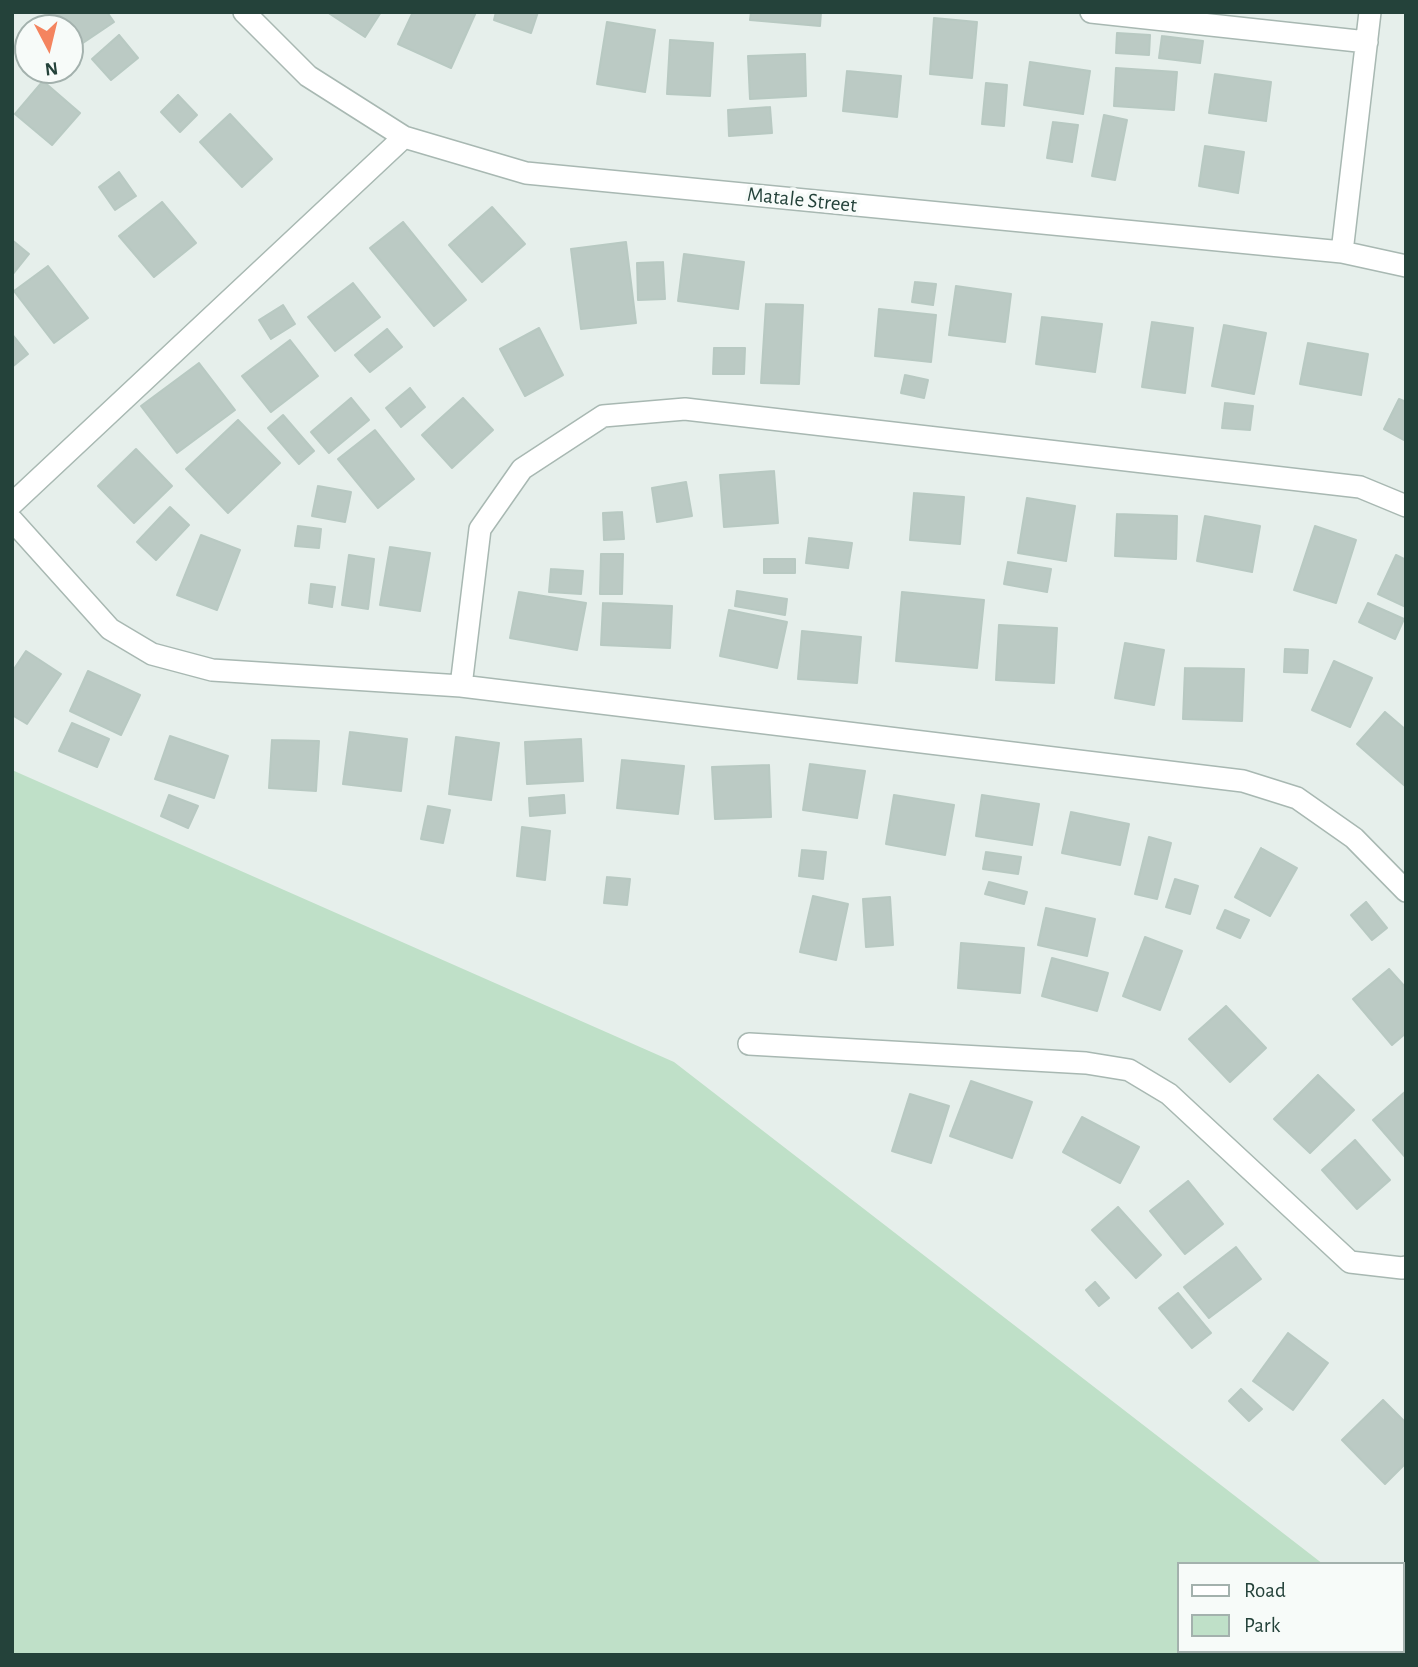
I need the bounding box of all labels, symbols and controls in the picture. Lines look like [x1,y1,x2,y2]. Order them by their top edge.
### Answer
north arrow [14,14,84,84]
text: N [44,58,59,79]
street label: Matale Street [746,182,858,218]
legend [1176,1562,1404,1653]
text: Road [1244,1580,1286,1601]
text: Park [1244,1615,1280,1636]

